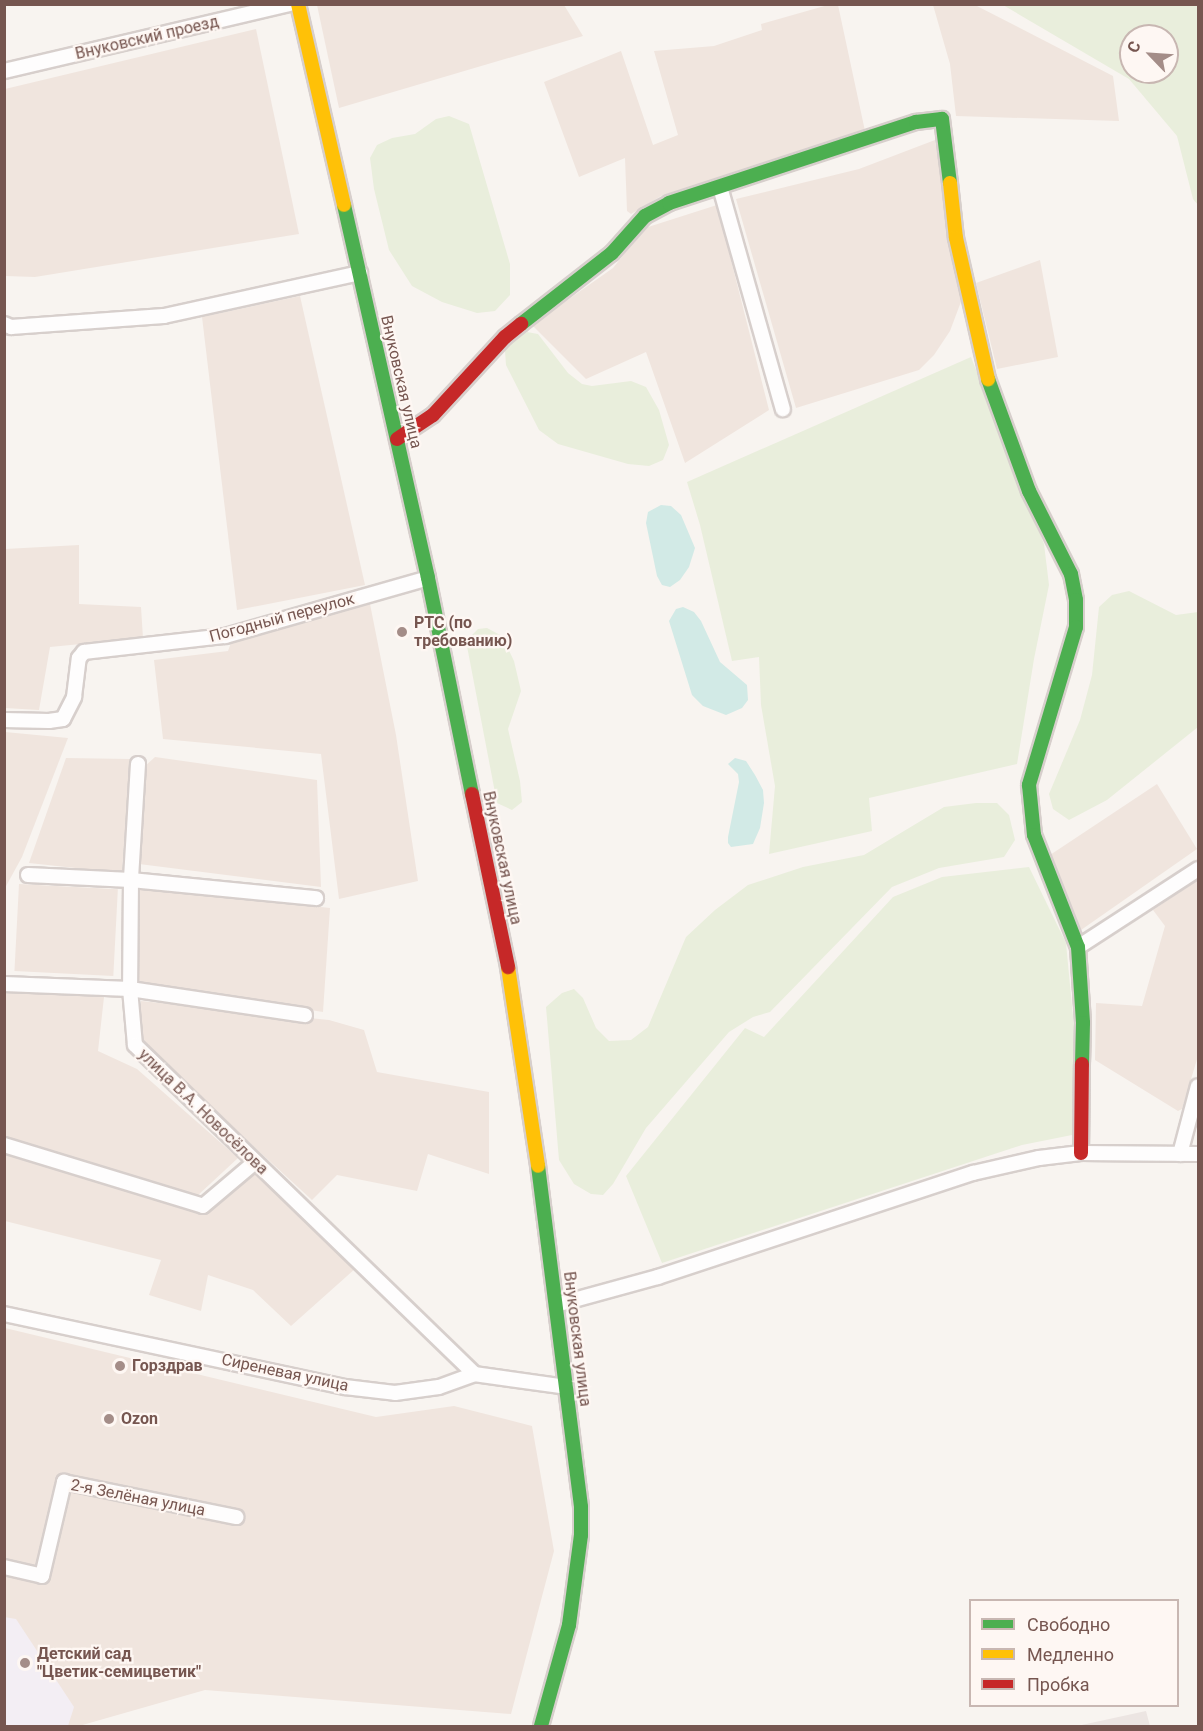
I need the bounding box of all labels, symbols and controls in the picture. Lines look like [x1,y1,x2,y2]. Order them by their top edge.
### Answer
street label: Внуковский проезд [73,12,221,64]
north arrow [1119,24,1179,84]
text: С [1123,38,1145,56]
street label: Внуковская улица [376,314,426,450]
street label: Погодный переулок [207,589,357,647]
place label: РТС (по требованию) [414,613,512,651]
marker: РТС (по требованию) [395,625,409,639]
street label: Внуковская улица [478,790,526,926]
street label: улица В.А. Новосёлова [134,1045,272,1179]
street label: Внуковская улица [559,1270,595,1408]
street label: Сиреневая улица [220,1350,350,1396]
place label: Горздрав [132,1356,202,1376]
marker: Горздрав [113,1359,127,1373]
place label: Ozon [121,1409,158,1429]
marker: Ozon [102,1412,116,1426]
street label: 2-я Зелёная улица [69,1476,207,1520]
legend [969,1599,1179,1707]
text: Свободно [1027,1614,1110,1635]
place label: Детский сад "Цветик-семицветик" [37,1644,201,1682]
text: Медленно [1027,1644,1114,1665]
marker: Детский сад "Цветик-семицветик" [18,1656,32,1670]
text: Пробка [1027,1674,1090,1695]

